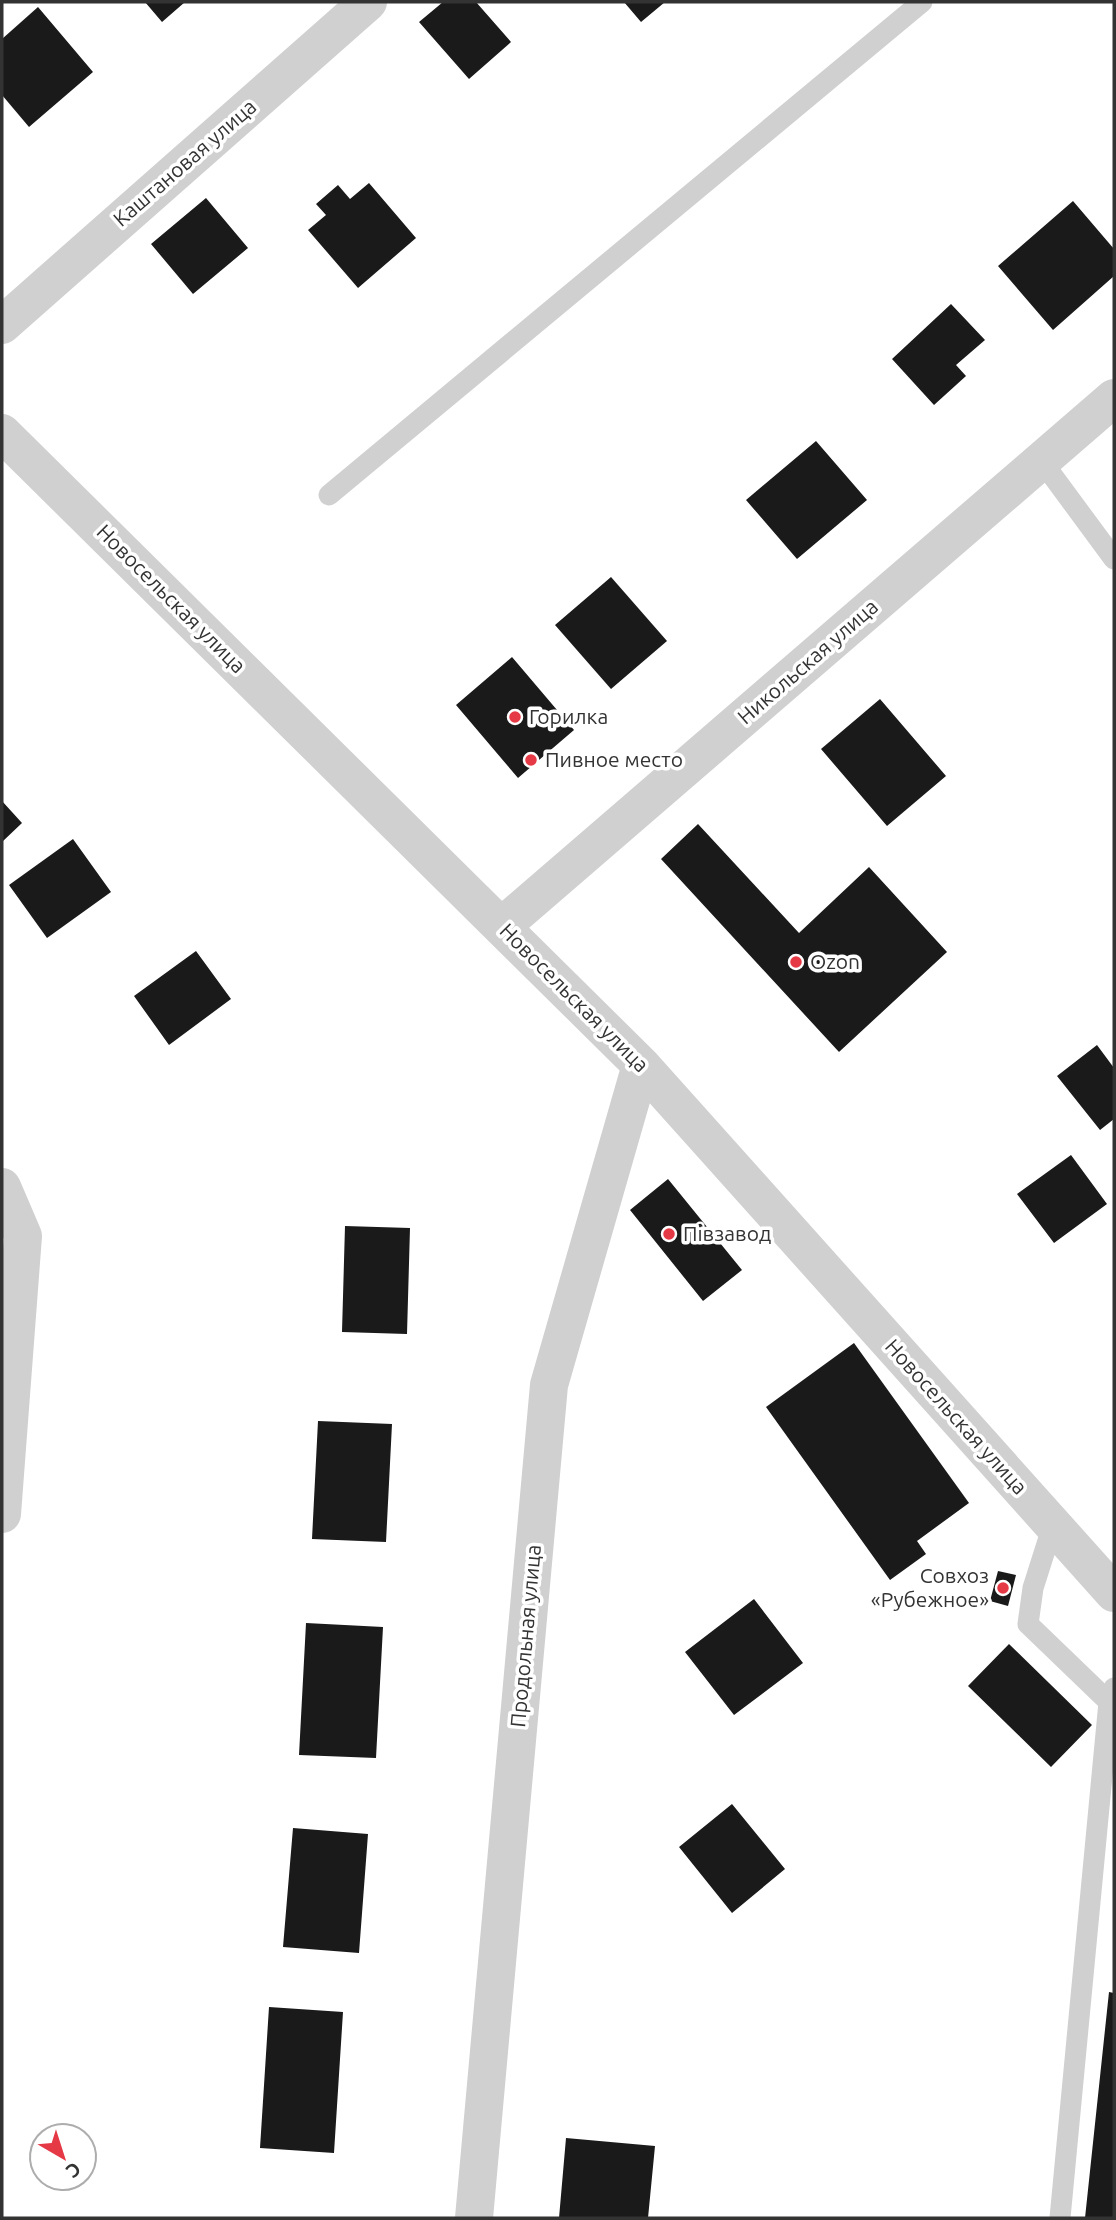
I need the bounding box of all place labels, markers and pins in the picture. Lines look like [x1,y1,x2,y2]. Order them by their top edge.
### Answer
place label: Горилка [529,704,608,728]
marker: Горилка [507,709,523,725]
place label: Пивное место [545,747,683,771]
marker: Пивное место [523,752,539,768]
place label: Ozon [810,949,860,973]
marker: Ozon [788,954,804,970]
place label: Пiвзавод [683,1221,771,1245]
marker: Пiвзавод [661,1226,677,1242]
place label: Совхоз «Рубежное» [871,1563,989,1611]
marker: Совхоз «Рубежное» [995,1580,1011,1596]

